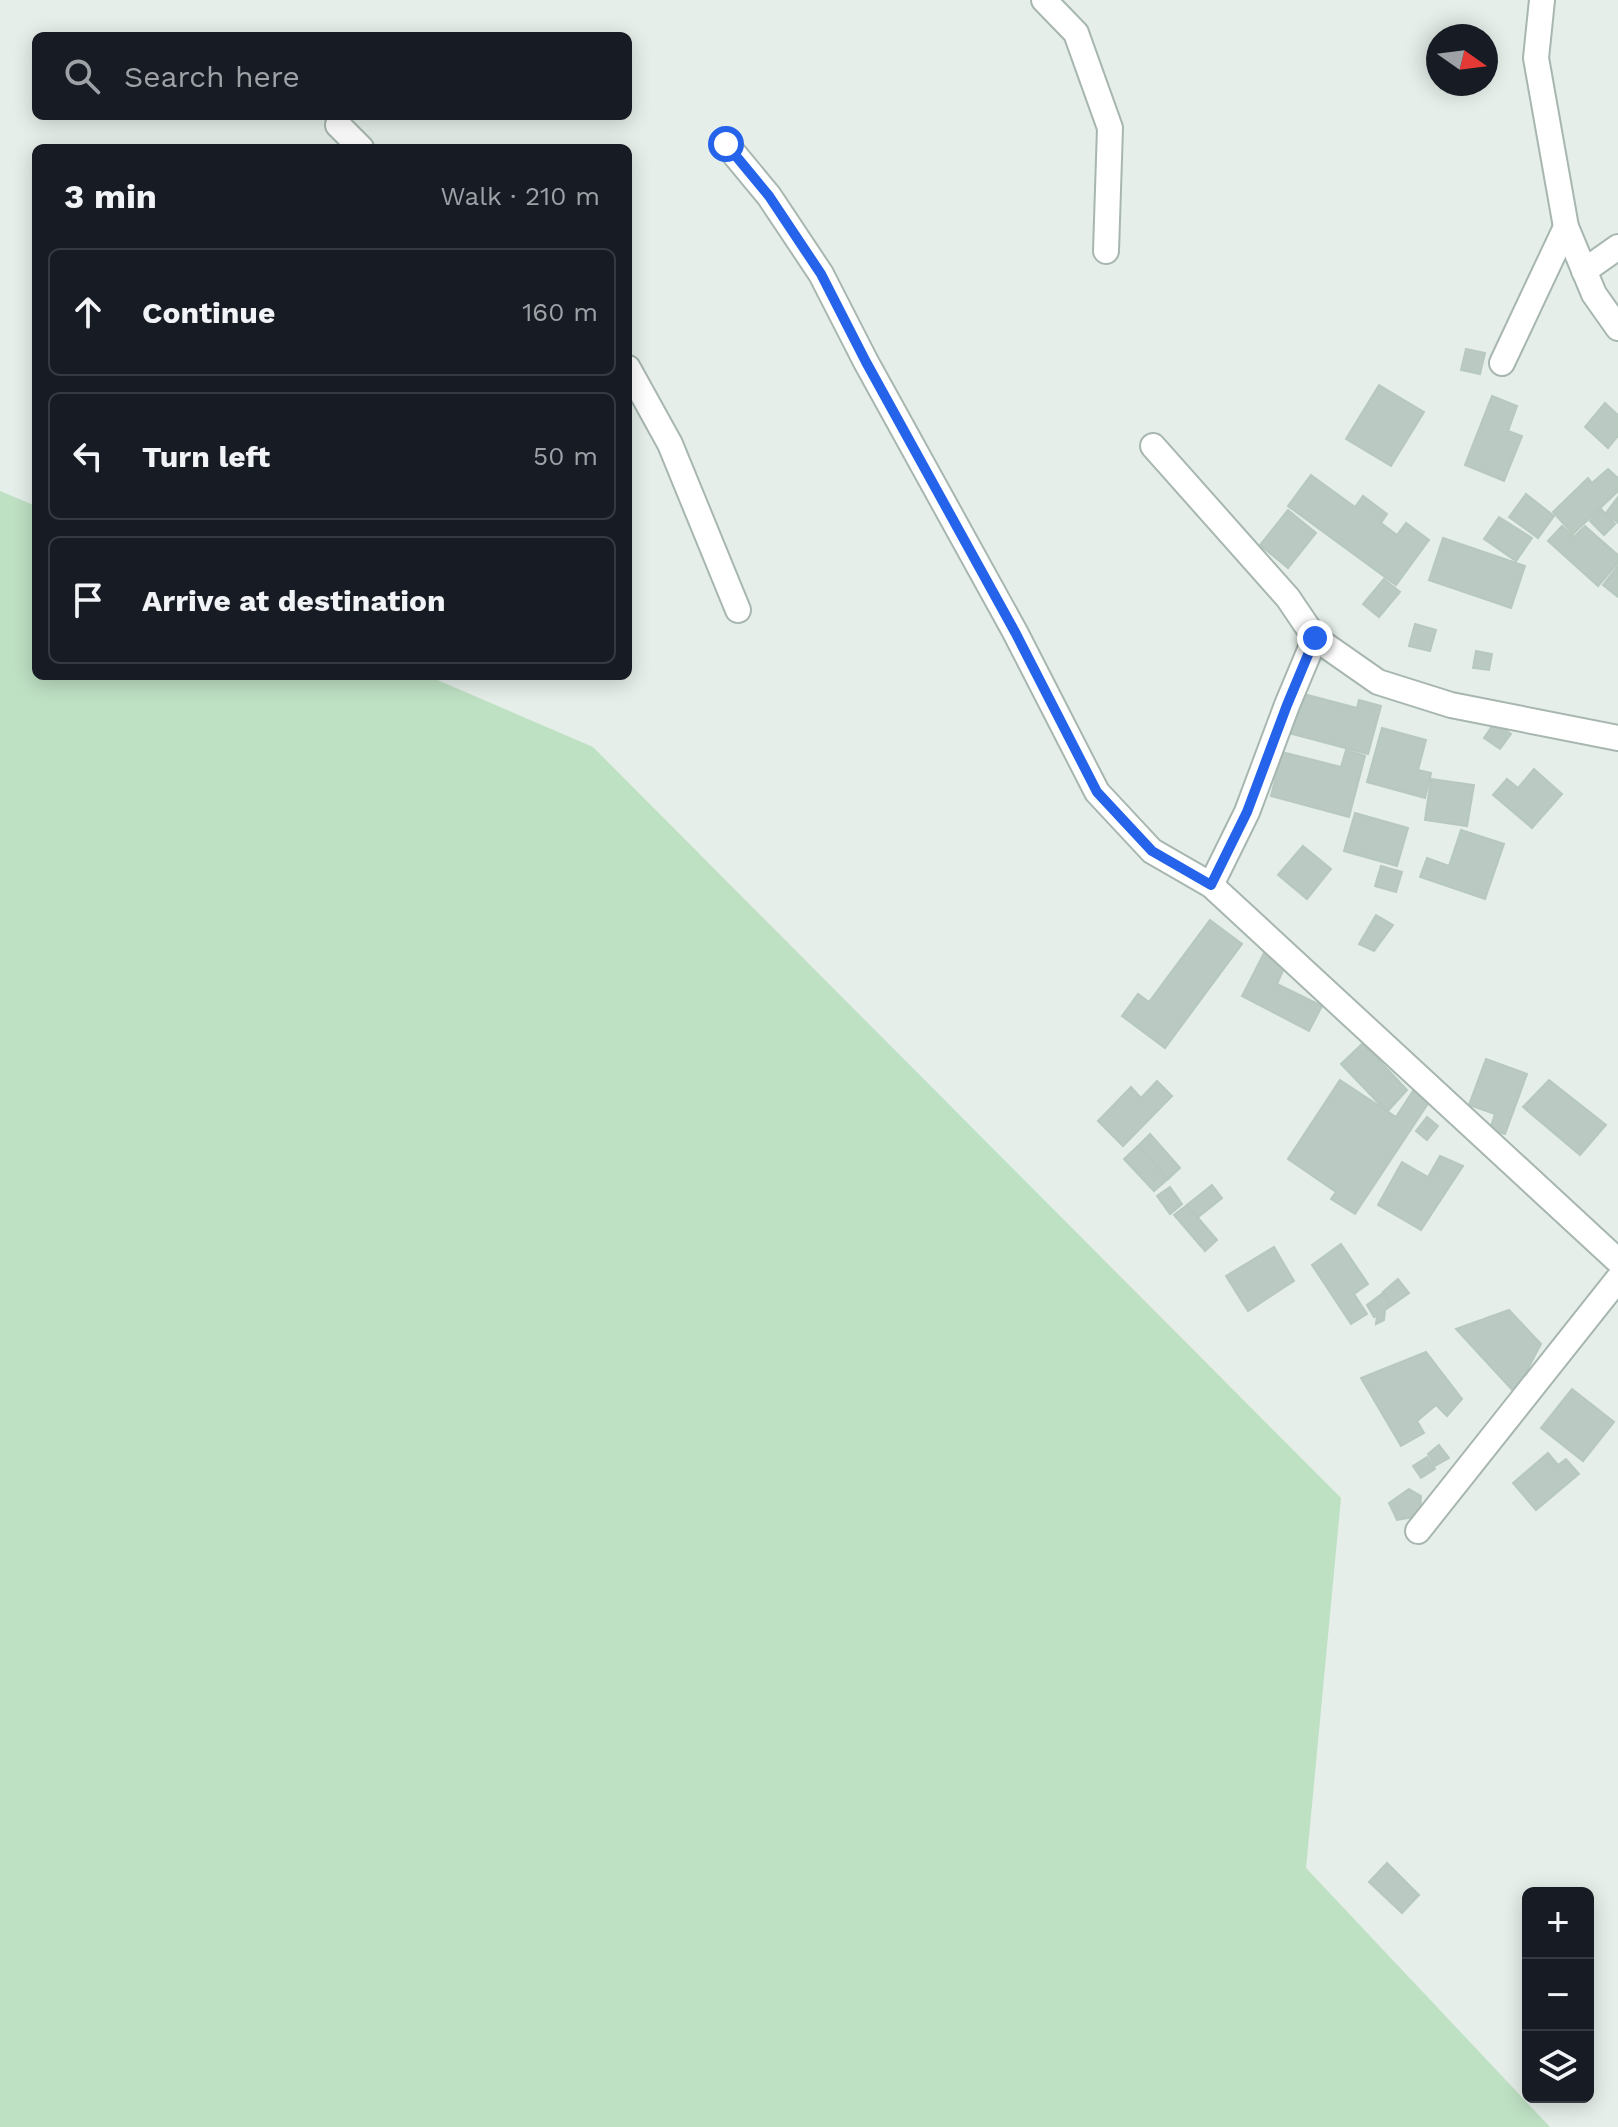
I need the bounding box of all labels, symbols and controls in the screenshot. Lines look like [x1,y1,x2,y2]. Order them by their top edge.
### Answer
north arrow [1426,24,1498,96]
search box [32,32,632,120]
icon: search [60,54,104,98]
text: Search here [124,59,300,94]
route start [708,126,744,162]
text: 3 min [64,176,157,216]
text: Walk · 210 m [440,181,600,211]
icon: ahead [66,290,110,334]
text: Continue [142,295,275,330]
text: 160 m [522,297,598,327]
icon: left [66,434,110,478]
text: Turn left [142,439,270,474]
text: 50 m [533,441,598,471]
icon: arrive [66,578,110,622]
text: Arrive at destination [142,583,446,618]
route end [1297,620,1333,656]
map controls [1522,1887,1594,2103]
button: + [1522,1887,1594,1959]
button: − [1522,1959,1594,2031]
button: layers [1522,2031,1594,2103]

